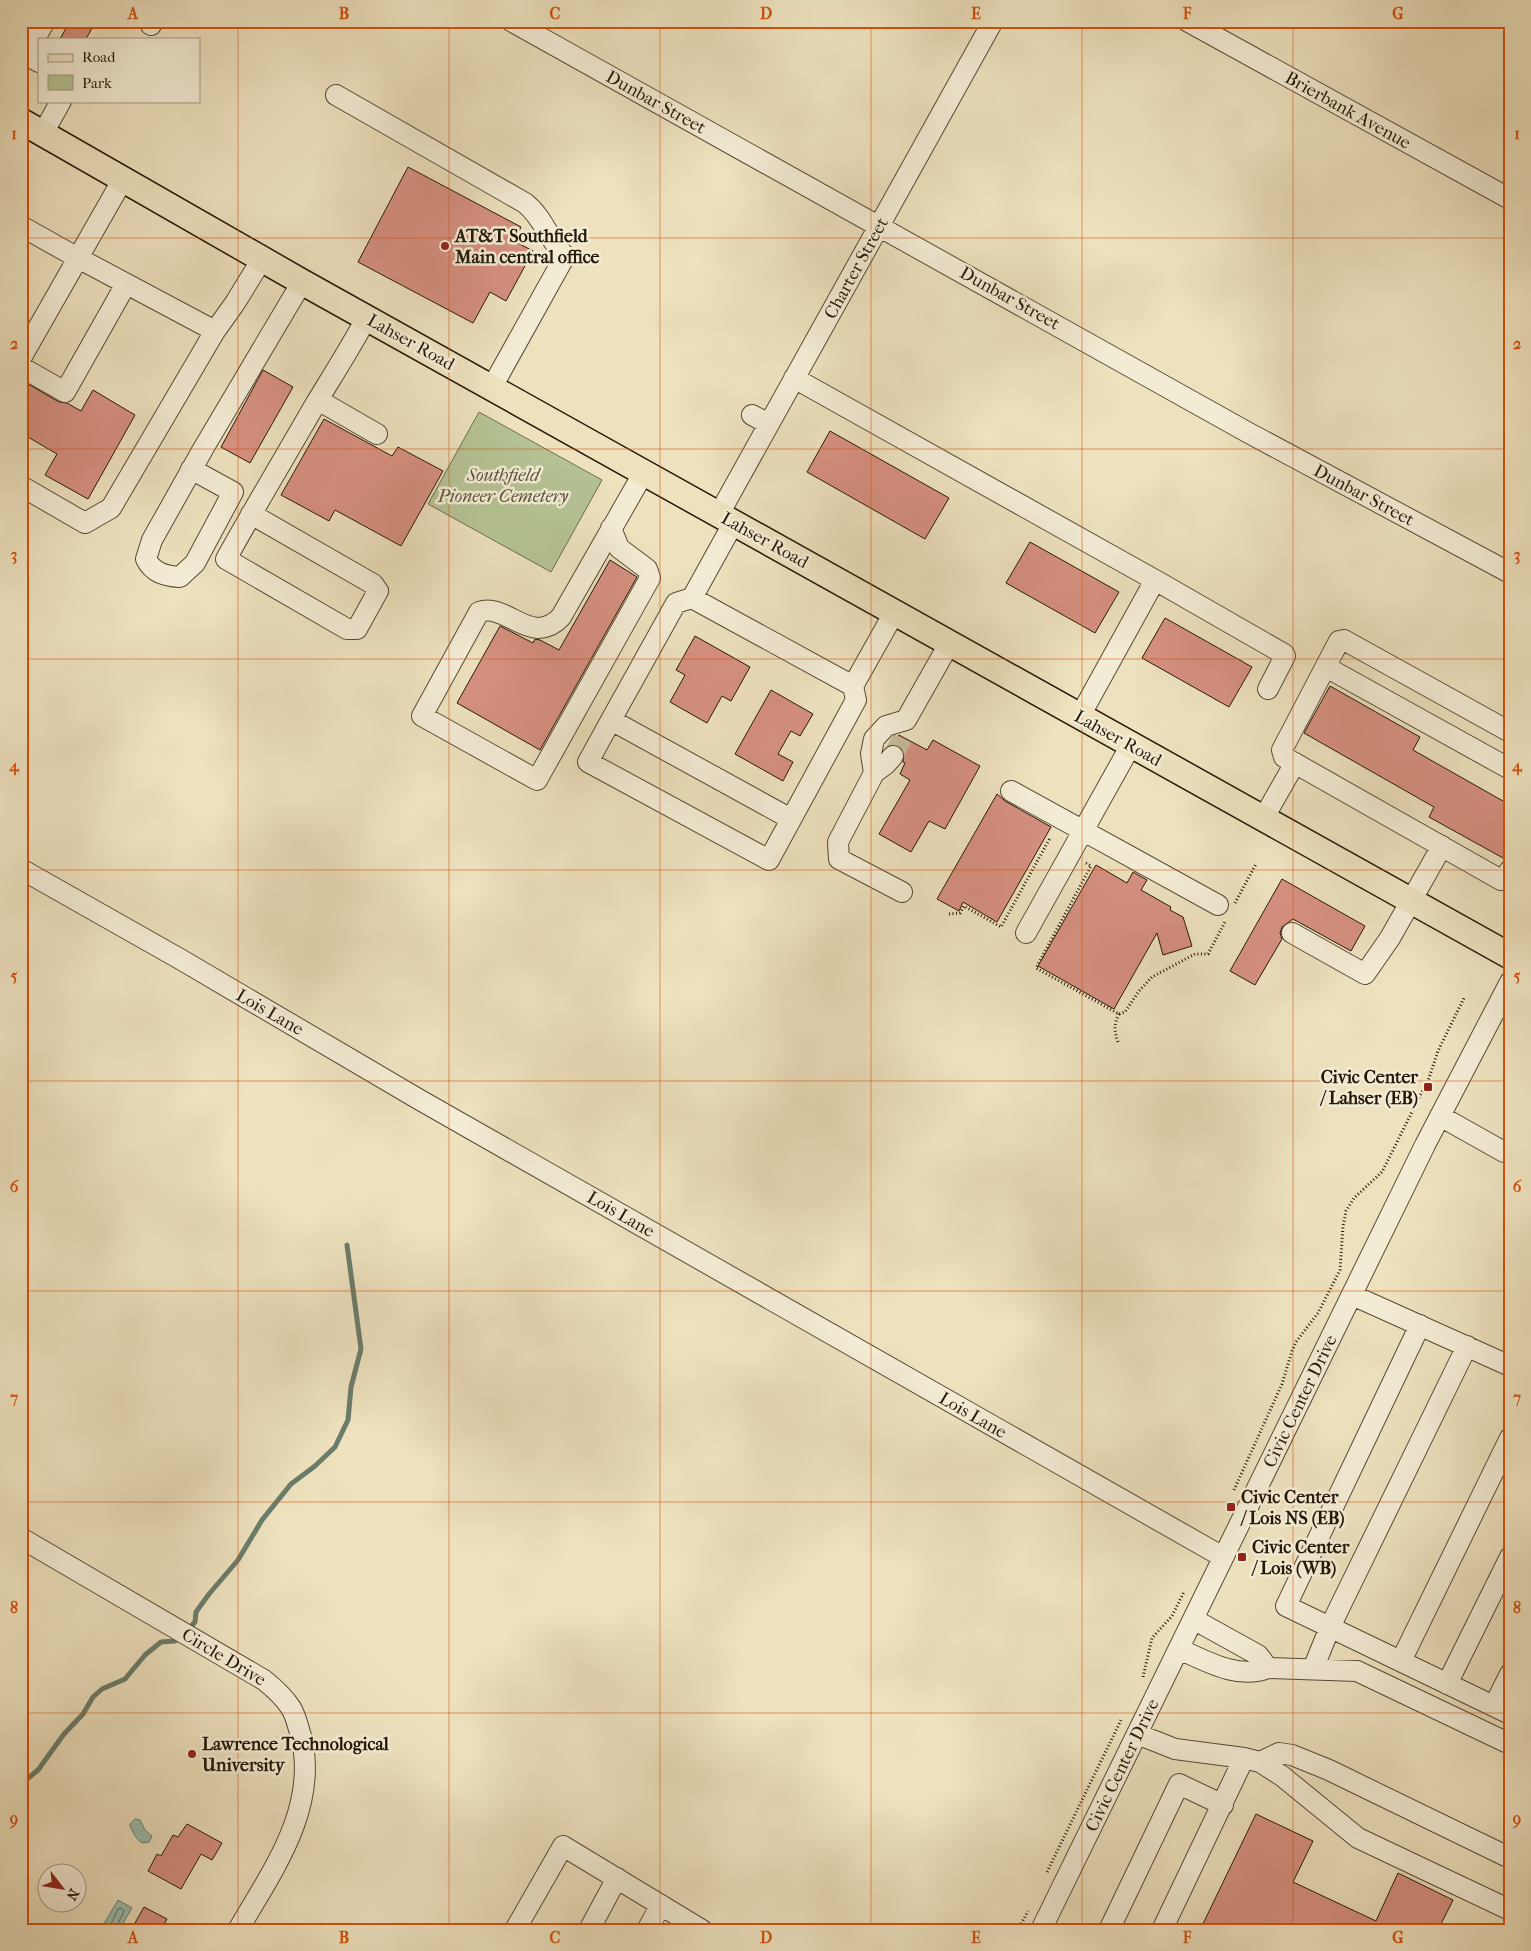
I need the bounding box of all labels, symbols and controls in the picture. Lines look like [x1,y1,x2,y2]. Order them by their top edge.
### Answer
text: A [127,4,139,23]
text: B [339,4,349,23]
text: C [550,4,561,23]
text: D [760,4,772,23]
text: E [971,4,981,23]
text: F [1182,4,1192,23]
text: G [1392,4,1404,23]
legend [38,38,200,102]
text: Road [82,48,116,66]
street label: Dunbar Street [602,66,710,139]
street label: Brierbank Avenue [1281,67,1414,154]
text: Park [82,74,112,92]
text: 1 [11,124,17,143]
text: 1 [1514,124,1520,143]
street label: Charter Street [820,213,893,323]
place label: AT&T Southfield Main central office [454,226,600,268]
marker: AT&T Southfield Main central office [439,240,451,252]
street label: Dunbar Street [956,262,1064,335]
street label: Lahser Road [363,310,458,375]
text: 2 [10,334,18,353]
text: 2 [1513,334,1521,353]
street label: Dunbar Street [1310,460,1418,531]
park label: Southfield Pioneer Cemetery [437,465,569,507]
street label: Lahser Road [717,508,812,573]
text: 3 [11,545,17,565]
text: 3 [1514,545,1520,565]
street label: Lahser Road [1070,706,1165,771]
text: 4 [8,756,20,776]
text: 4 [1511,756,1523,776]
text: 5 [11,966,18,985]
text: 5 [1514,966,1521,985]
street label: Lois Lane [232,985,307,1040]
place label: Civic Center / Lahser (EB) [1320,1067,1418,1109]
marker: Civic Center / Lahser (EB) [1422,1081,1434,1093]
text: 6 [10,1177,19,1196]
text: 6 [1513,1177,1522,1196]
street label: Lois Lane [583,1187,658,1242]
street label: Civic Center Drive [1259,1331,1342,1471]
text: 7 [9,1388,18,1407]
street label: Lois Lane [935,1388,1010,1443]
text: 7 [1512,1388,1521,1407]
place label: Civic Center / Lois NS (EB) [1240,1487,1345,1529]
marker: Civic Center / Lois NS (EB) [1225,1501,1237,1513]
place label: Civic Center / Lois (WB) [1251,1537,1350,1579]
marker: Civic Center / Lois (WB) [1236,1551,1248,1563]
text: 8 [10,1598,18,1617]
text: 8 [1513,1598,1521,1617]
street label: Circle Drive [178,1624,270,1691]
street label: Civic Center Drive [1081,1695,1164,1835]
place label: Lawrence Technological University [201,1734,390,1776]
marker: Lawrence Technological University [186,1748,198,1760]
text: 9 [9,1809,18,1829]
text: 9 [1512,1809,1521,1829]
north arrow [38,1864,88,1914]
text: N [62,1886,83,1904]
text: A [127,1928,139,1947]
text: B [339,1928,349,1947]
text: C [550,1928,561,1947]
text: D [760,1928,772,1947]
text: E [971,1928,981,1947]
text: F [1182,1928,1192,1947]
text: G [1392,1928,1404,1947]

